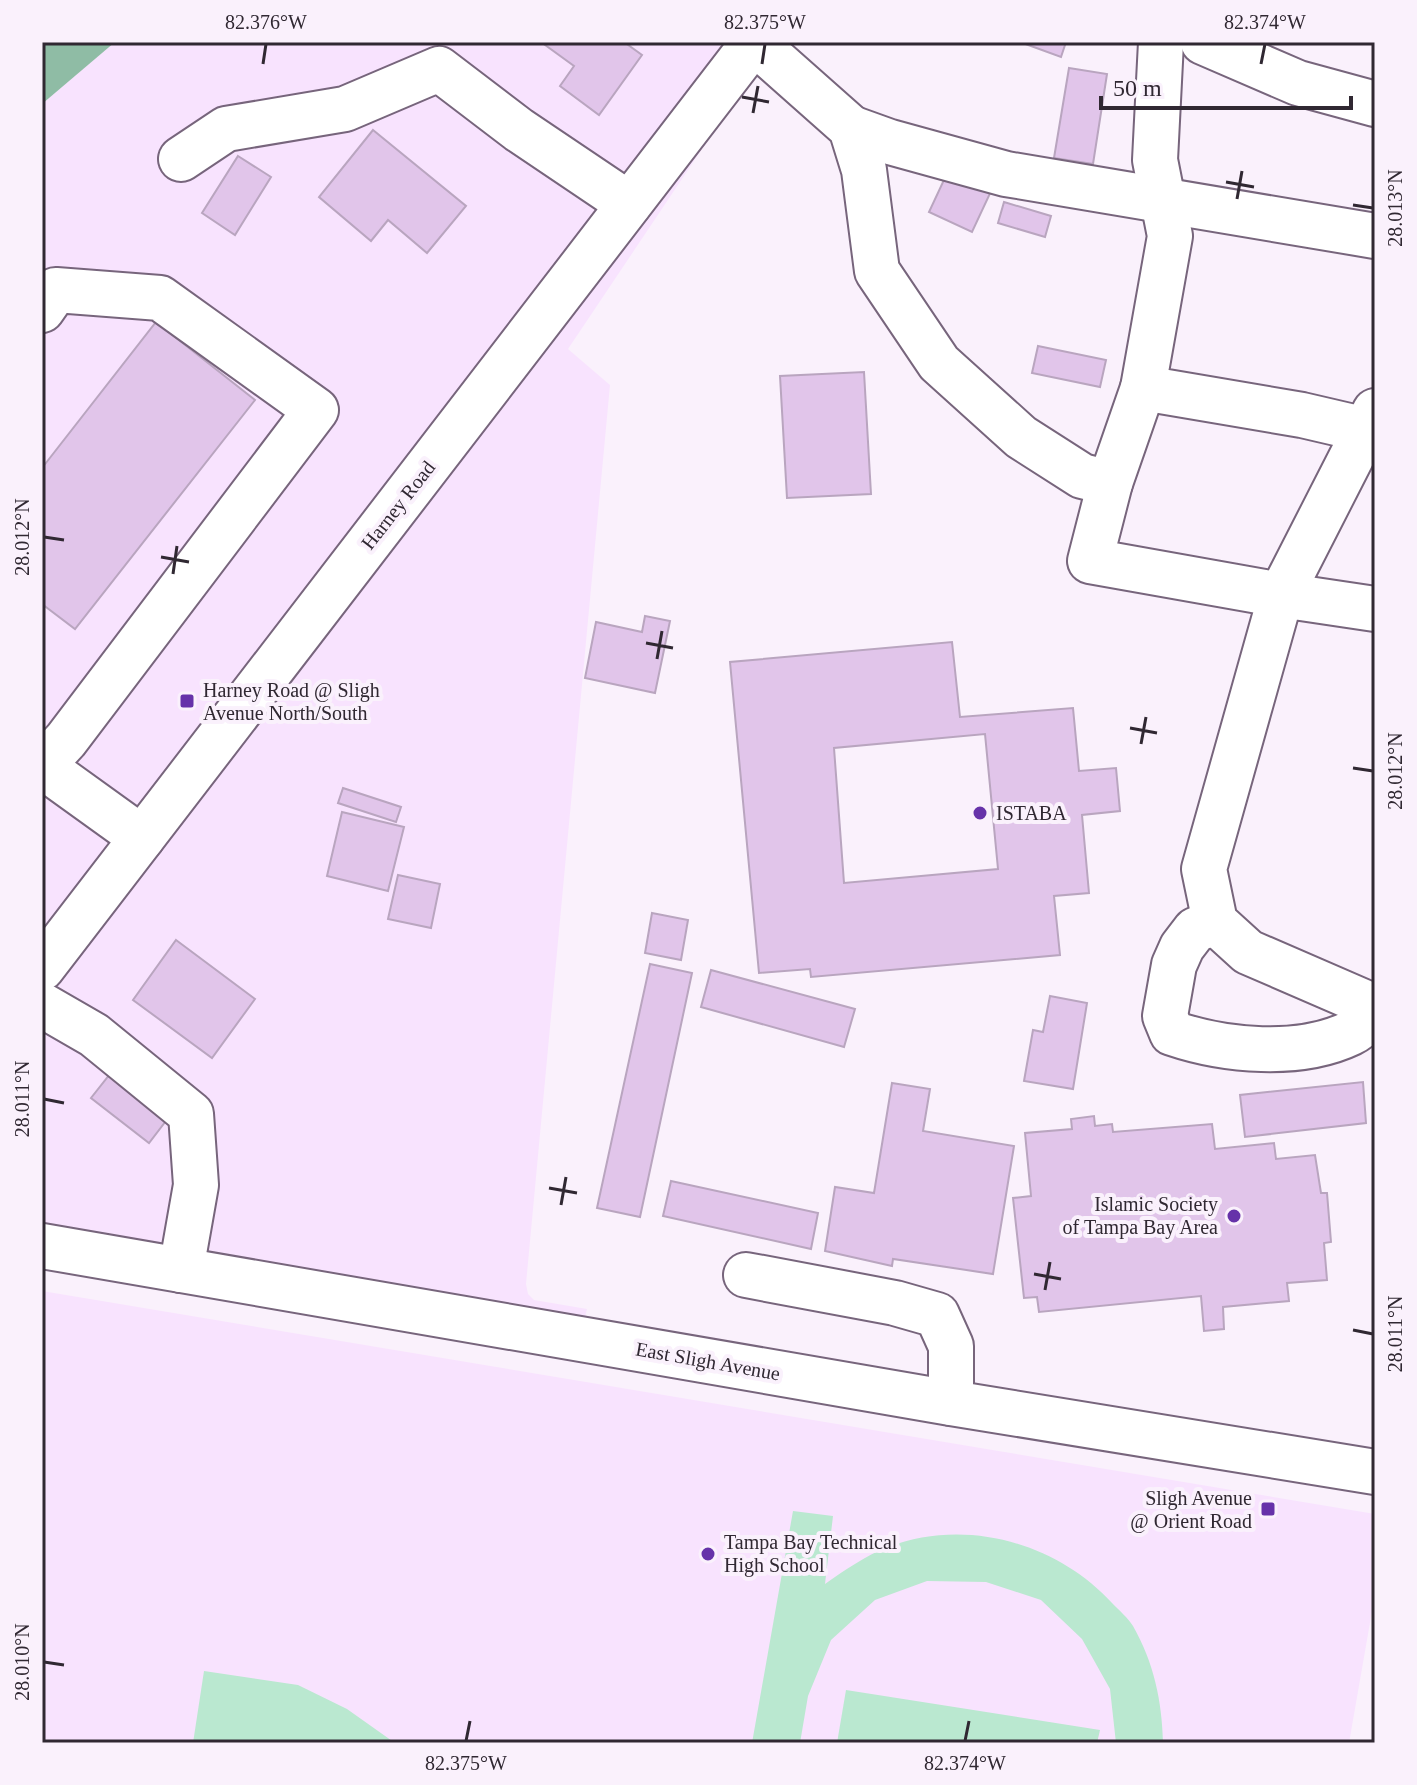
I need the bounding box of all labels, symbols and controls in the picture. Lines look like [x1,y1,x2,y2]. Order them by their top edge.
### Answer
text: 82.376°W [225,11,307,33]
text: 82.375°W [724,11,806,33]
text: 82.374°W [1224,11,1306,33]
scale bar [1101,60,1351,110]
text: 50 m [1113,75,1162,101]
text: 28.013°N [1384,169,1406,247]
street label: Harney Road [357,456,440,554]
text: 28.012°N [11,498,33,576]
place label: Harney Road @ Sligh Avenue North/South [203,679,380,724]
marker: Harney Road @ Sligh Avenue North/South [178,692,196,710]
text: 28.012°N [1384,732,1406,810]
place label: ISTABA [996,802,1067,824]
marker: ISTABA [971,804,989,822]
text: 28.011°N [11,1061,33,1137]
place label: Islamic Society of Tampa Bay Area [1063,1193,1218,1239]
marker: Islamic Society of Tampa Bay Area [1225,1207,1243,1225]
text: 28.011°N [1384,1296,1406,1372]
street label: East Sligh Avenue [634,1337,782,1386]
place label: Sligh Avenue @ Orient Road [1130,1487,1252,1533]
marker: Sligh Avenue @ Orient Road [1259,1500,1277,1518]
place label: Tampa Bay Technical High School [724,1531,898,1577]
marker: Tampa Bay Technical High School [699,1545,717,1563]
text: 28.010°N [11,1623,33,1701]
text: 82.375°W [425,1752,507,1774]
text: 82.374°W [924,1752,1006,1774]

